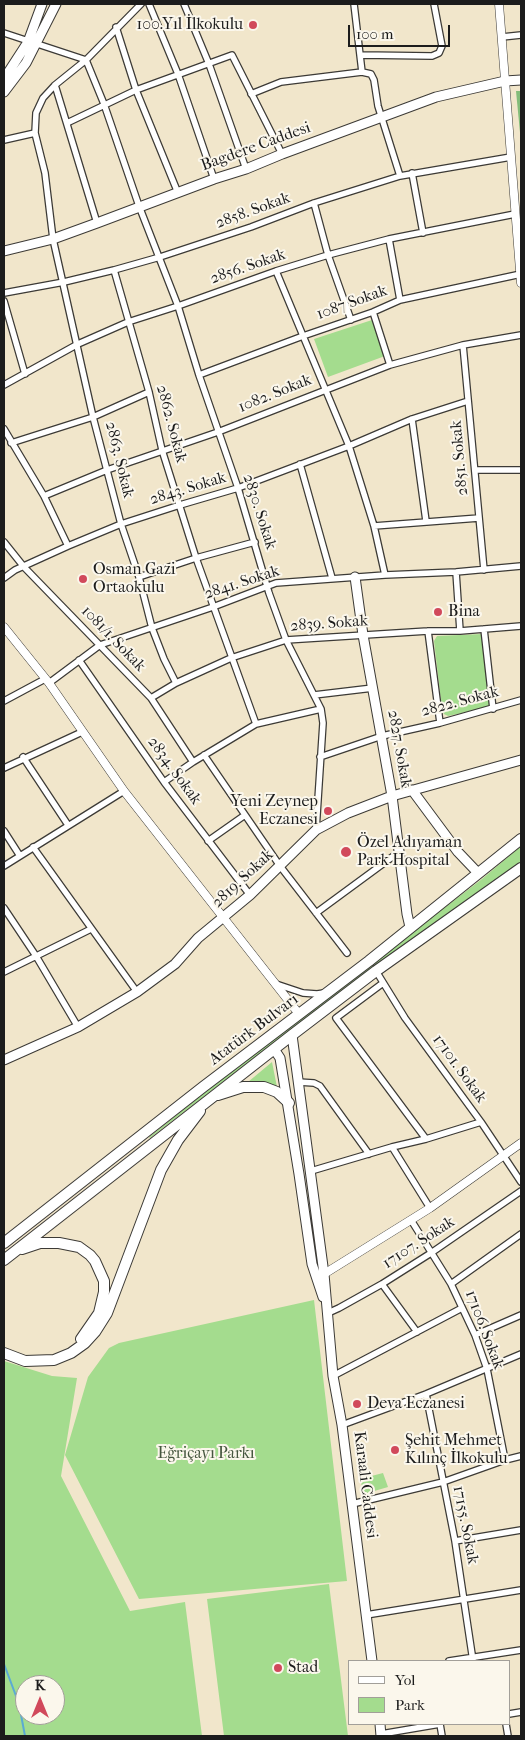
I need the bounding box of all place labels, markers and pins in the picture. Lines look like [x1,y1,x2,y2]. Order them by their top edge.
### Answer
place label: 100.Yıl İlkokulu [137,15,243,35]
marker: 100.Yıl İlkokulu [247,19,259,31]
place label: Osman Gazi Ortaokulu [93,560,176,598]
marker: Osman Gazi Ortaokulu [77,573,89,585]
place label: Bina [448,602,480,622]
marker: Bina [432,606,444,618]
place label: Yeni Zeynep Eczanesi [230,792,318,830]
marker: Yeni Zeynep Eczanesi [322,805,334,817]
place label: Özel Adıyaman Park Hospital [357,833,462,871]
marker: Özel Adıyaman Park Hospital [339,845,353,859]
place label: Deva Eczanesi [367,1394,465,1414]
marker: Deva Eczanesi [351,1398,363,1410]
place label: Şehit Mehmet Kılınç İlkokulu [405,1431,508,1469]
marker: Şehit Mehmet Kılınç İlkokulu [389,1444,401,1456]
place label: Stad [288,1658,318,1678]
marker: Stad [272,1662,284,1674]

